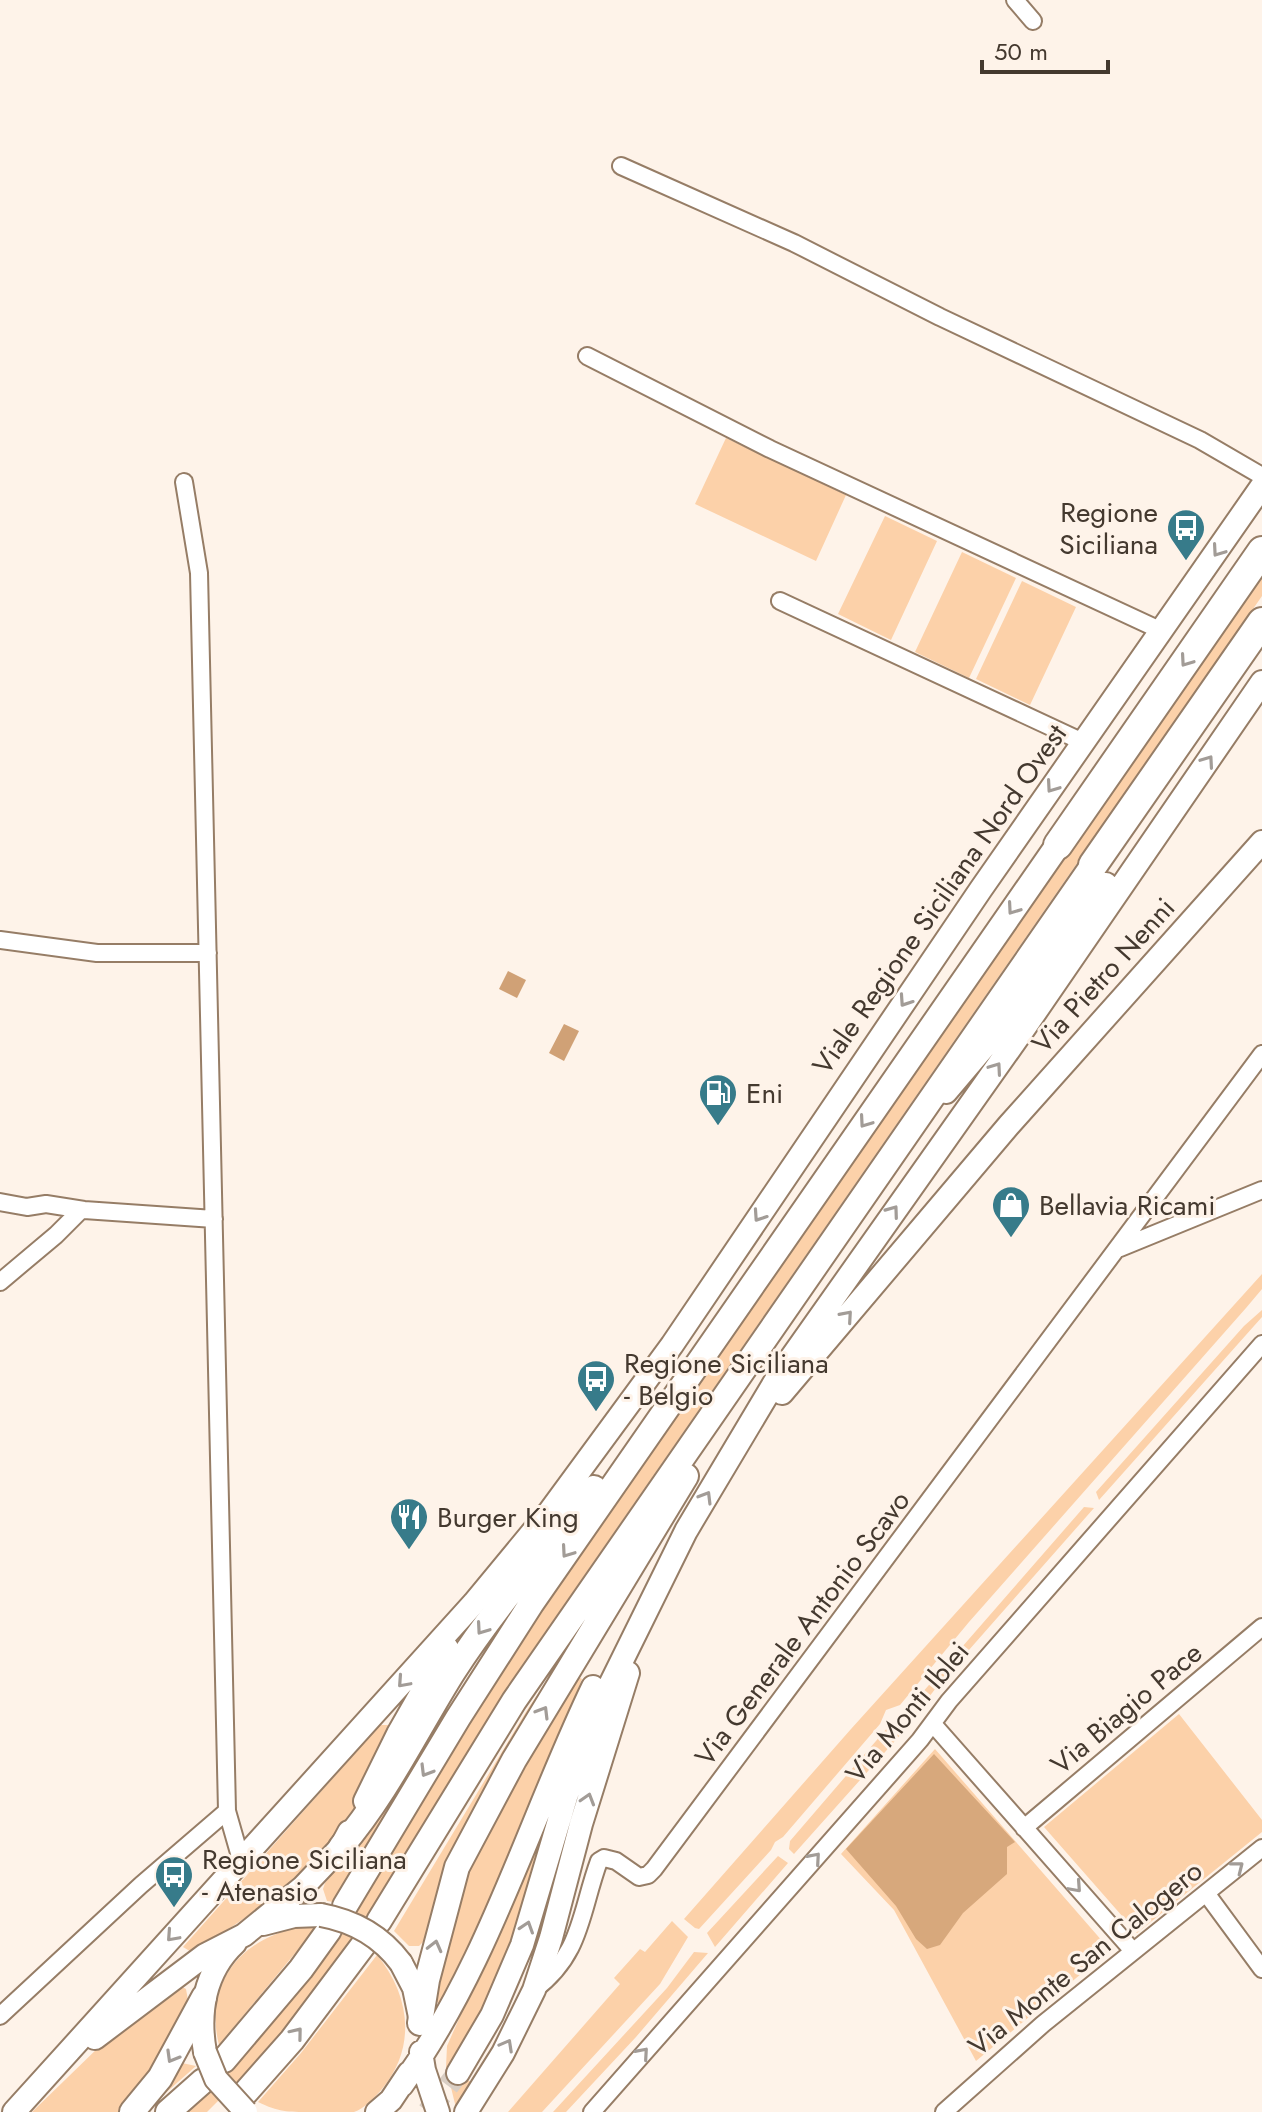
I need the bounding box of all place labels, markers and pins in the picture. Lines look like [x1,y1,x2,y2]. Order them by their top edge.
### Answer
place label: Regione Siciliana [1059,492,1158,565]
bus stop icon: Regione Siciliana [1165,507,1207,562]
fuel station icon: Eni [697,1072,739,1127]
place label: Eni [746,1073,783,1114]
shop icon: Bellavia Ricami [990,1184,1032,1239]
place label: Bellavia Ricami [1039,1185,1216,1226]
place label: Regione Siciliana - Belgio [624,1343,829,1416]
bus stop icon: Regione Siciliana - Belgio [575,1358,617,1413]
restaurant icon: Burger King [388,1496,430,1551]
place label: Burger King [437,1497,579,1538]
place label: Regione Siciliana - Atenasio [202,1839,407,1912]
bus stop icon: Regione Siciliana - Atenasio [153,1854,195,1909]

